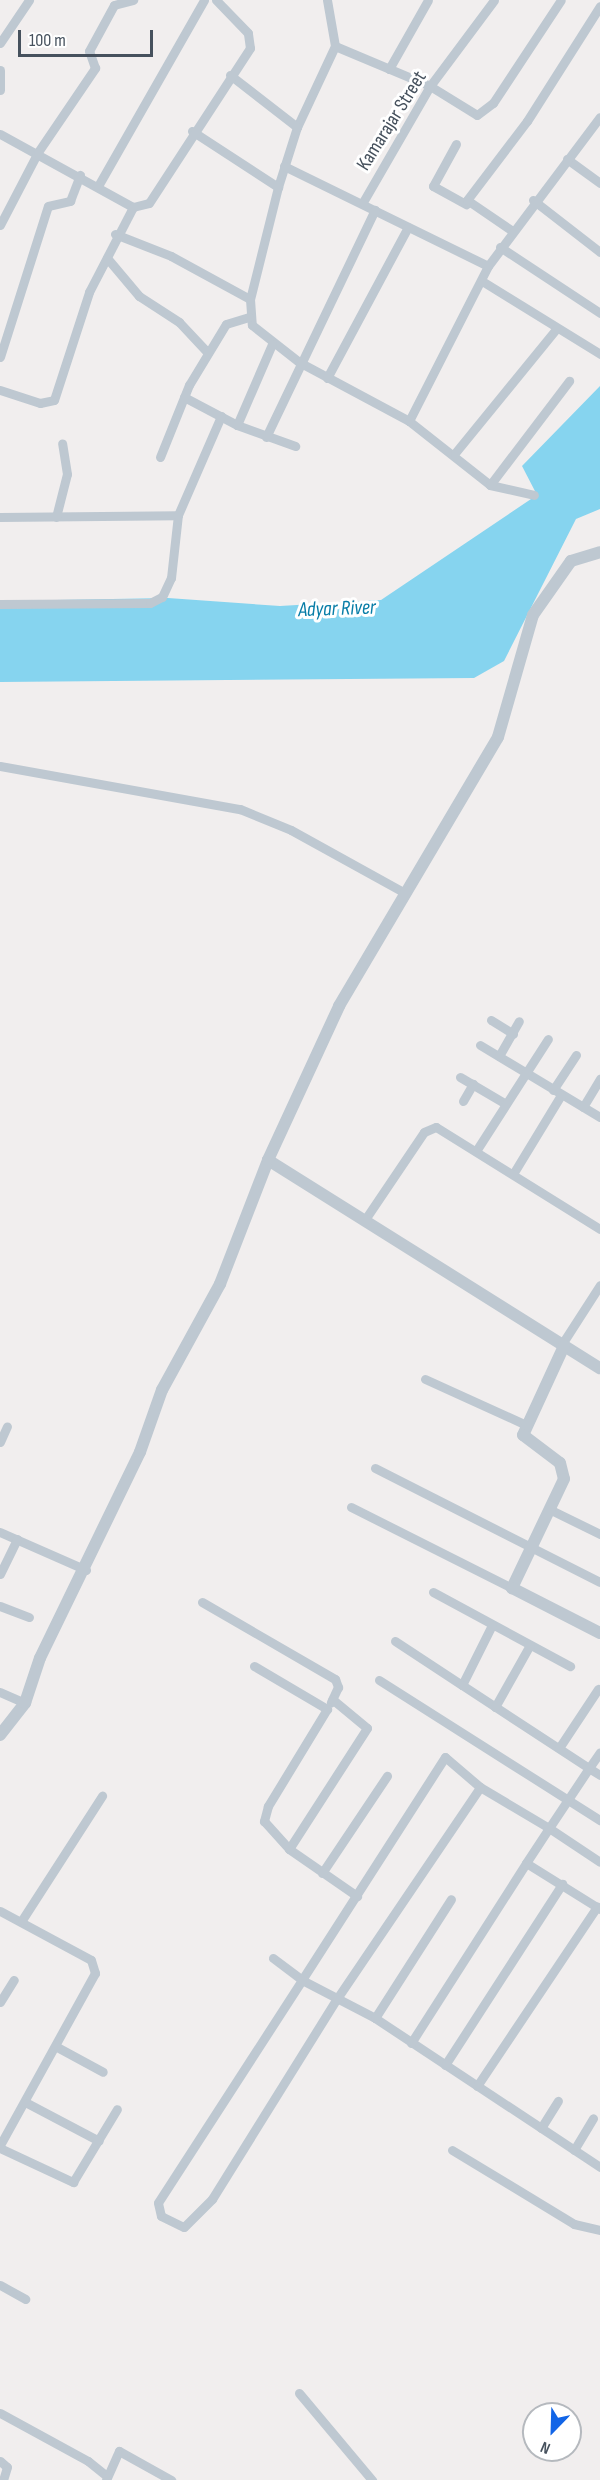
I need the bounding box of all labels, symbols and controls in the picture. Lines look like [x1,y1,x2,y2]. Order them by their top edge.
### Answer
scale bar [21,18,156,56]
text: 100 m [29,30,66,51]
street label: Kamarajar Street [352,67,432,175]
water label: Adyar River [298,595,376,623]
north arrow [522,2402,582,2462]
text: N [538,2437,553,2458]

